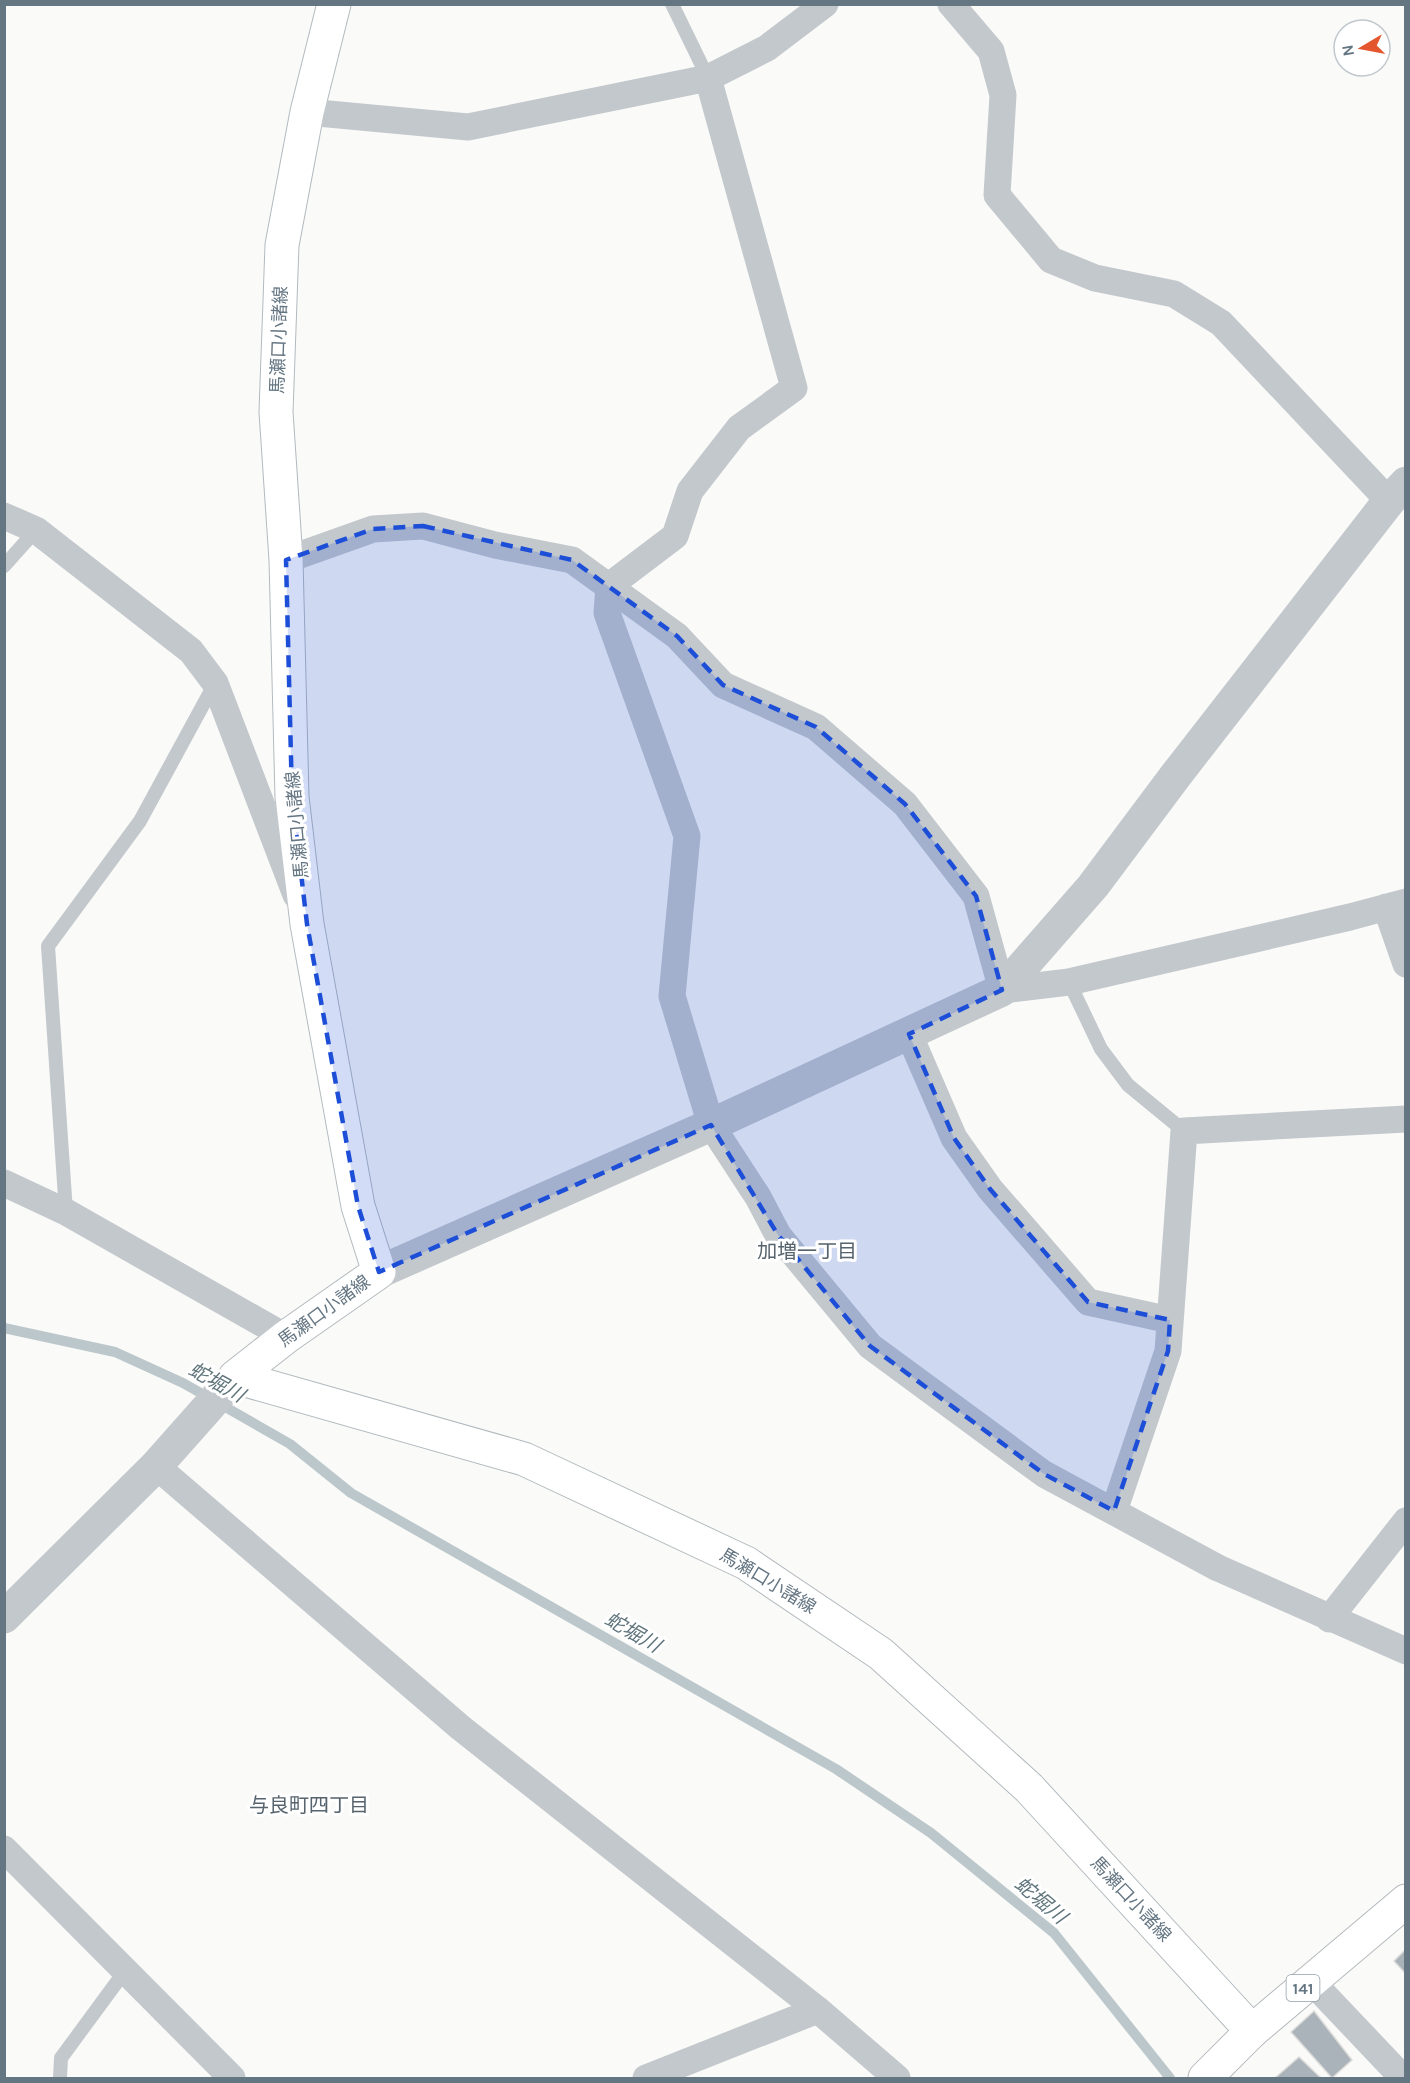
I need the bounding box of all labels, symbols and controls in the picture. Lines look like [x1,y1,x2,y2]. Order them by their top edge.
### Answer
north arrow [1332,18,1392,78]
text: N [1337,43,1358,58]
street label: 馬瀬口小諸線 [266,286,292,394]
street label: 馬瀬口小諸線 [281,770,313,880]
district label: 加増一丁目 [757,1240,857,1263]
street label: 馬瀬口小諸線 [274,1270,374,1352]
water label: 蛇堀川 [185,1358,250,1408]
street label: 馬瀬口小諸線 [716,1544,820,1618]
water label: 蛇堀川 [601,1607,666,1658]
district label: 与良町四丁目 [249,1794,369,1817]
street label: 馬瀬口小諸線 [1086,1852,1176,1946]
water label: 蛇堀川 [1010,1872,1073,1930]
road number: 141 [1286,1975,1320,2001]

